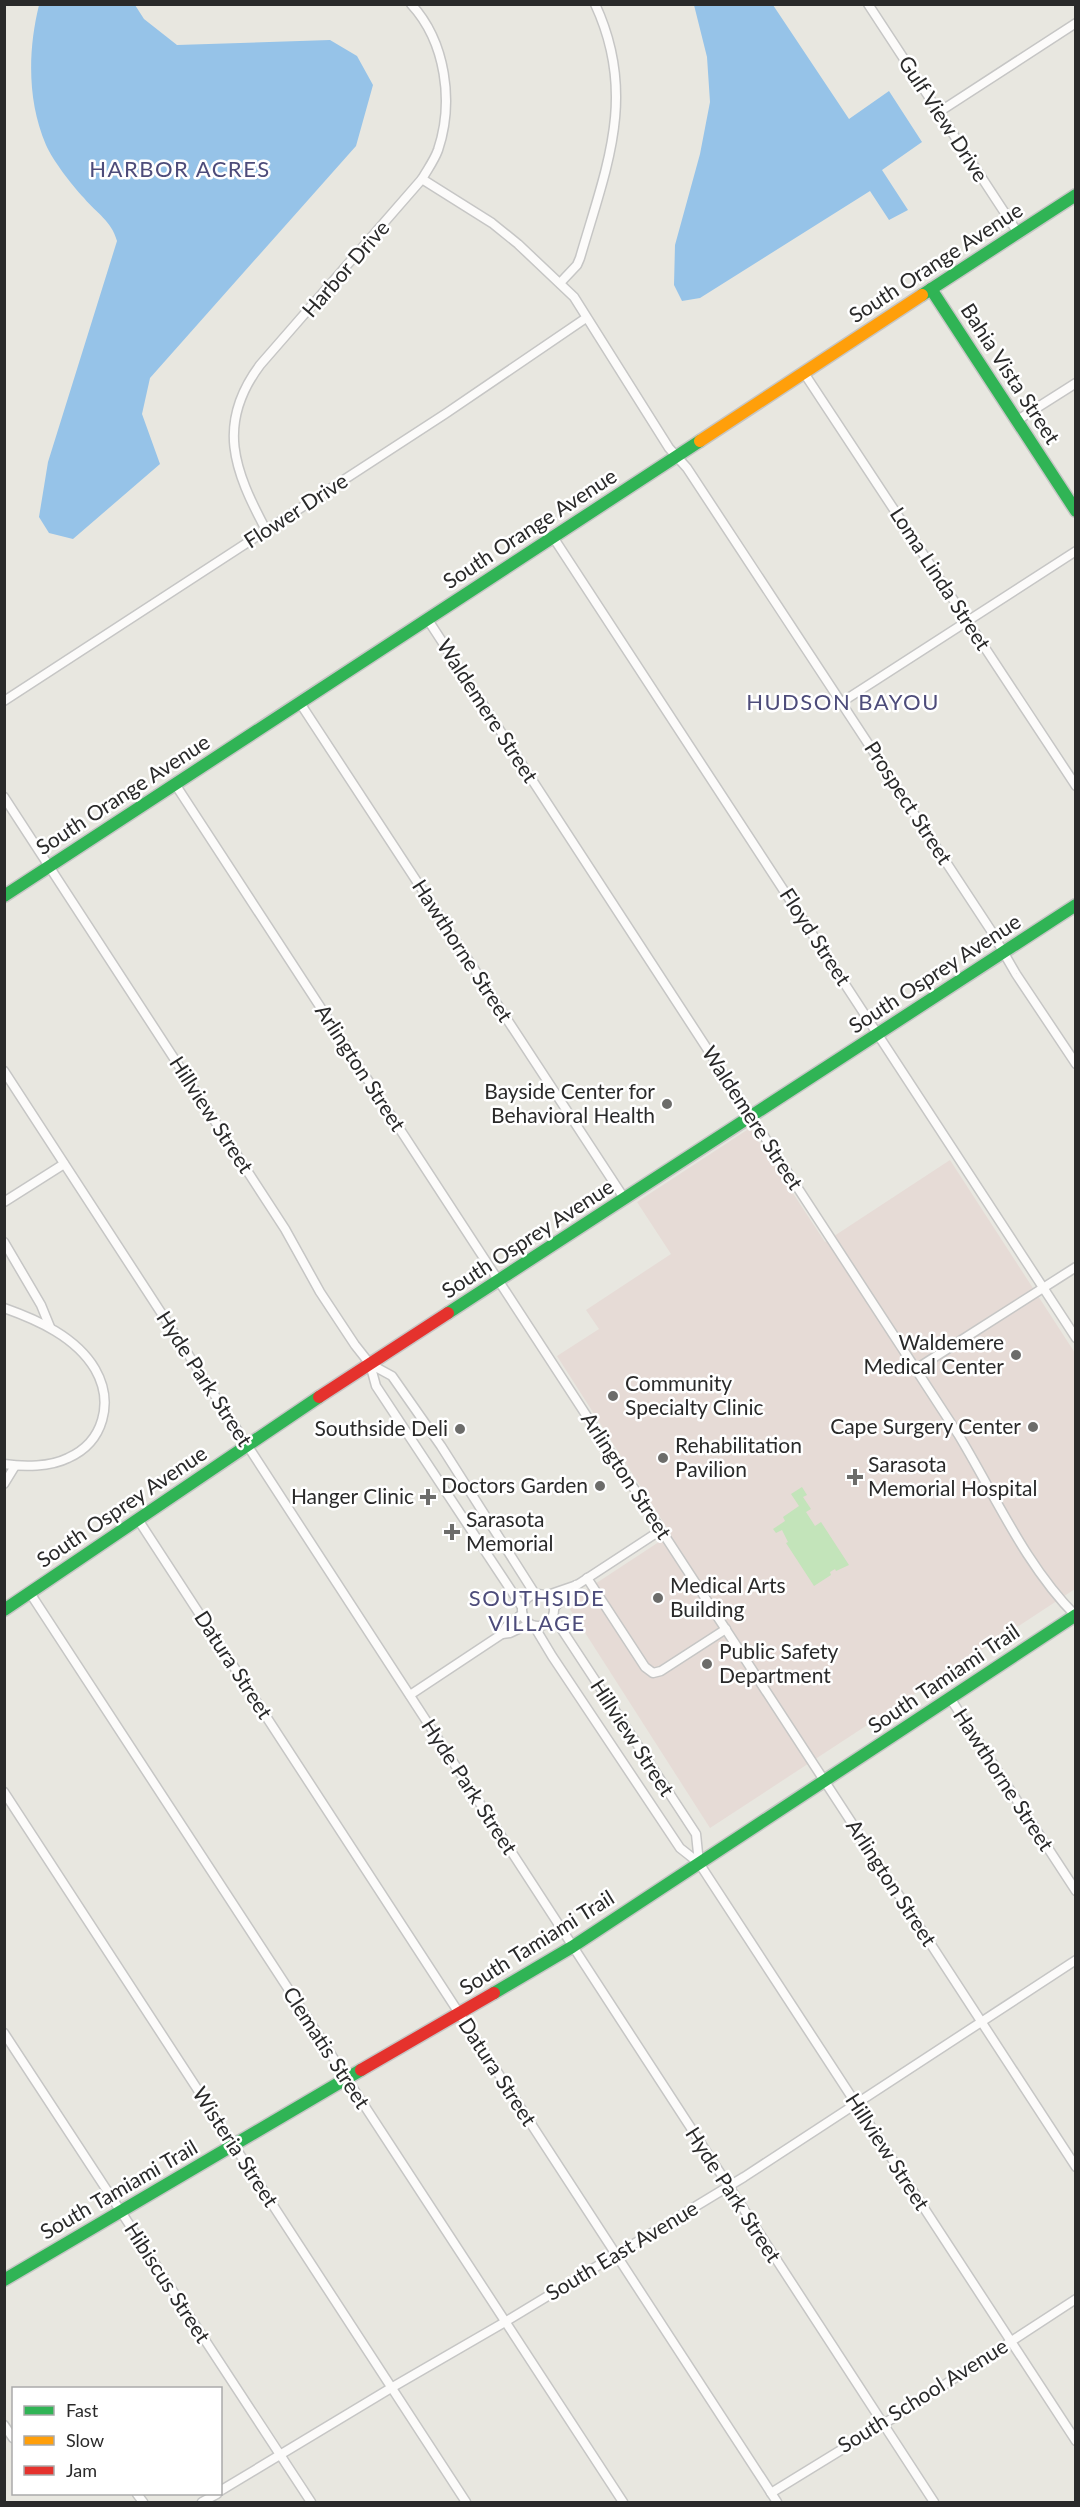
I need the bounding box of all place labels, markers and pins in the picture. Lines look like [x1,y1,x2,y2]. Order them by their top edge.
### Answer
place label: Bayside Center for Behavioral Health [484,1078,655,1127]
marker: Bayside Center for Behavioral Health [660,1097,674,1111]
place label: Waldemere Medical Center [863,1329,1004,1378]
marker: Waldemere Medical Center [1009,1348,1023,1362]
place label: Community Specialty Clinic [625,1370,764,1419]
marker: Community Specialty Clinic [606,1389,620,1403]
place label: Cape Surgery Center [830,1413,1021,1438]
place label: Southside Deli [315,1415,448,1440]
marker: Cape Surgery Center [1026,1420,1040,1434]
marker: Southside Deli [453,1422,467,1436]
place label: Rehabilitation Pavilion [675,1432,802,1481]
marker: Rehabilitation Pavilion [656,1451,670,1465]
place label: Sarasota Memorial Hospital [868,1451,1037,1500]
marker: Sarasota Memorial Hospital [846,1468,864,1486]
place label: Doctors Garden [441,1472,588,1497]
marker: Doctors Garden [593,1479,607,1493]
place label: Hanger Clinic [291,1483,414,1508]
marker: Hanger Clinic [419,1488,437,1506]
place label: Sarasota Memorial [466,1506,554,1555]
marker: Sarasota Memorial [443,1523,461,1541]
place label: Medical Arts Building [670,1572,786,1621]
marker: Medical Arts Building [651,1591,665,1605]
place label: Public Safety Department [719,1638,838,1687]
marker: Public Safety Department [700,1657,714,1671]

